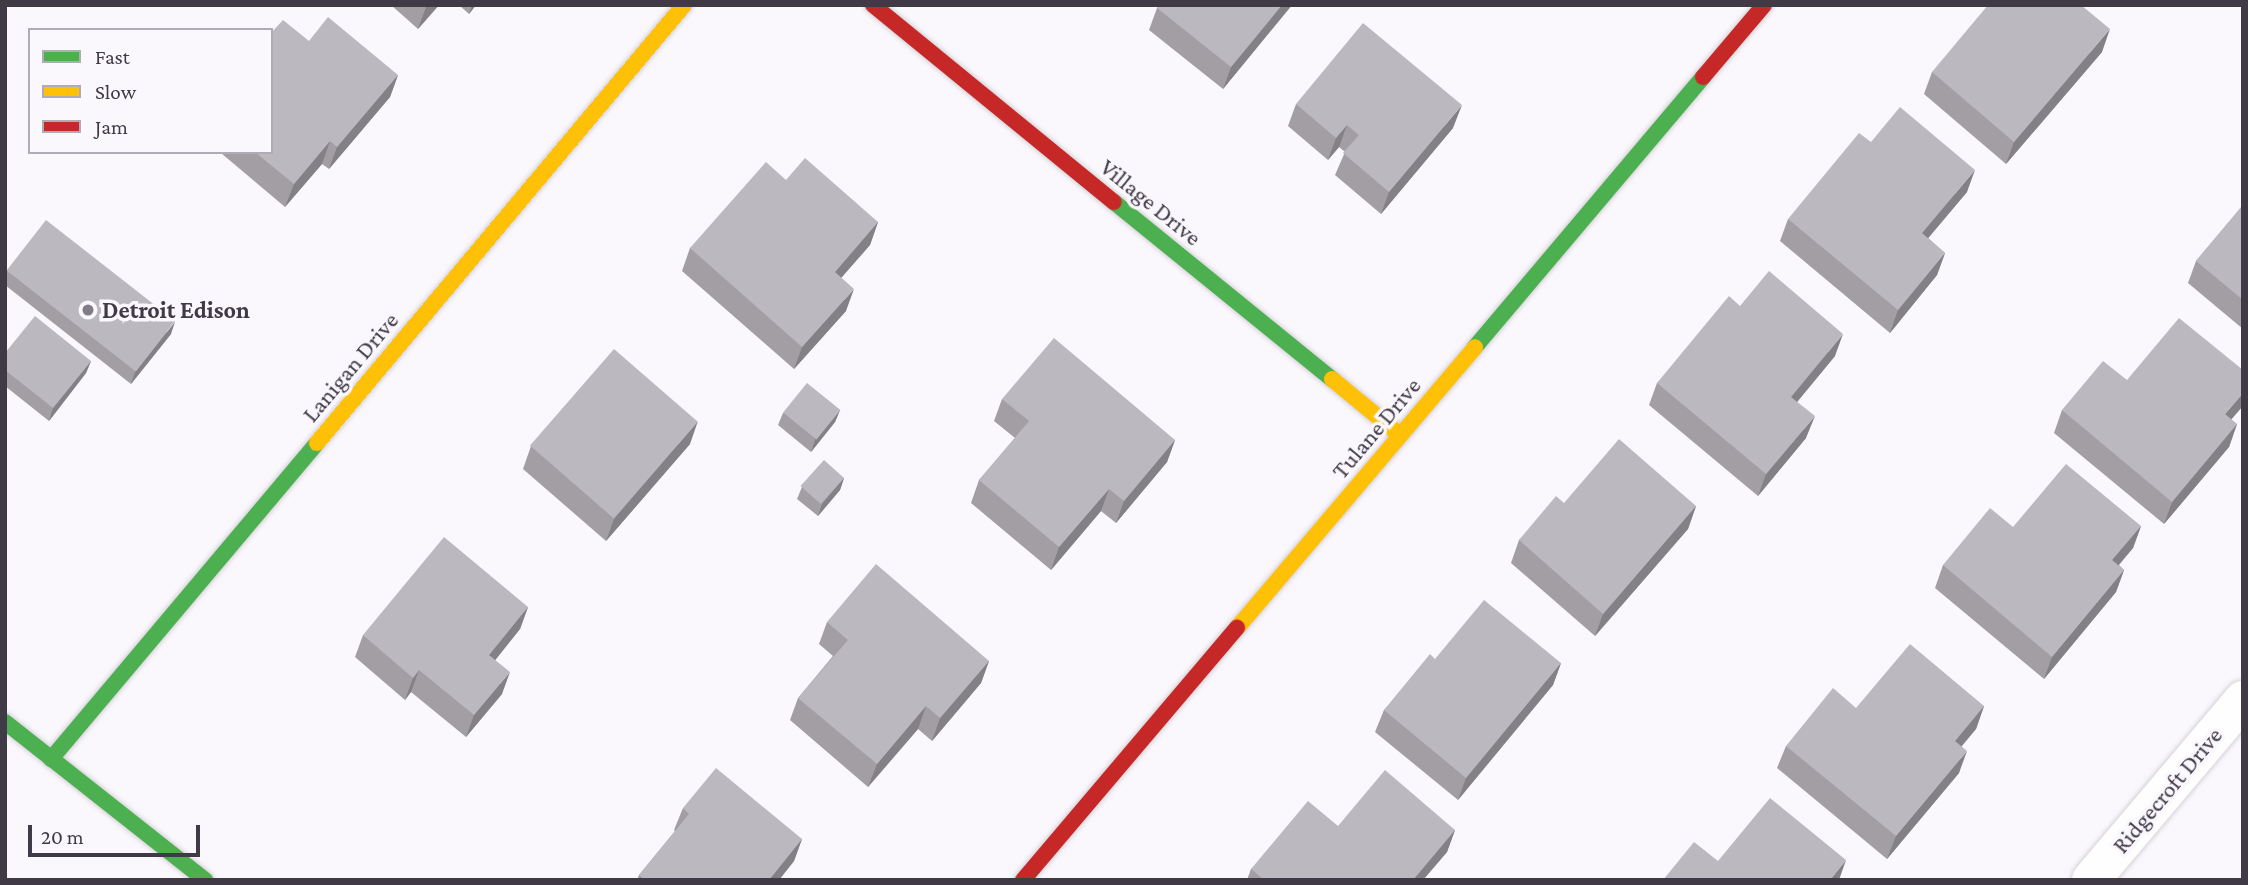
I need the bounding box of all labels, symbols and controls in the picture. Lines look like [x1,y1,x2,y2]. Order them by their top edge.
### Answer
legend [28,28,273,154]
text: Fast [95,45,130,69]
text: Slow [95,80,136,104]
text: Jam [95,115,128,139]
street label: Village Drive [1095,152,1207,252]
place label: Detroit Edison [102,296,250,324]
marker: Detroit Edison [80,302,96,318]
street label: Lanigan Drive [296,306,404,428]
street label: Tulane Drive [1325,372,1427,484]
street label: Ridgecroft Drive [2106,721,2228,859]
scale bar [32,812,203,856]
text: 20 m [41,825,84,849]

